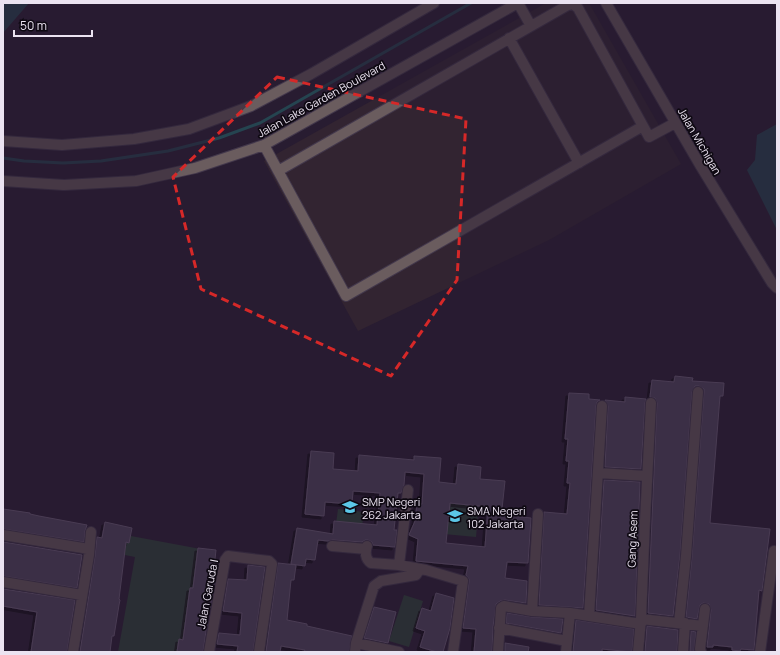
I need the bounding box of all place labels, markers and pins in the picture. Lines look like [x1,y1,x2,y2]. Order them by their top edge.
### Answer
place label: SMP Negeri 262 Jakarta [362,494,421,522]
school or university icon: SMP Negeri 262 Jakarta [341,498,359,516]
place label: SMA Negeri 102 Jakarta [467,503,526,531]
school or university icon: SMA Negeri 102 Jakarta [446,507,464,525]

